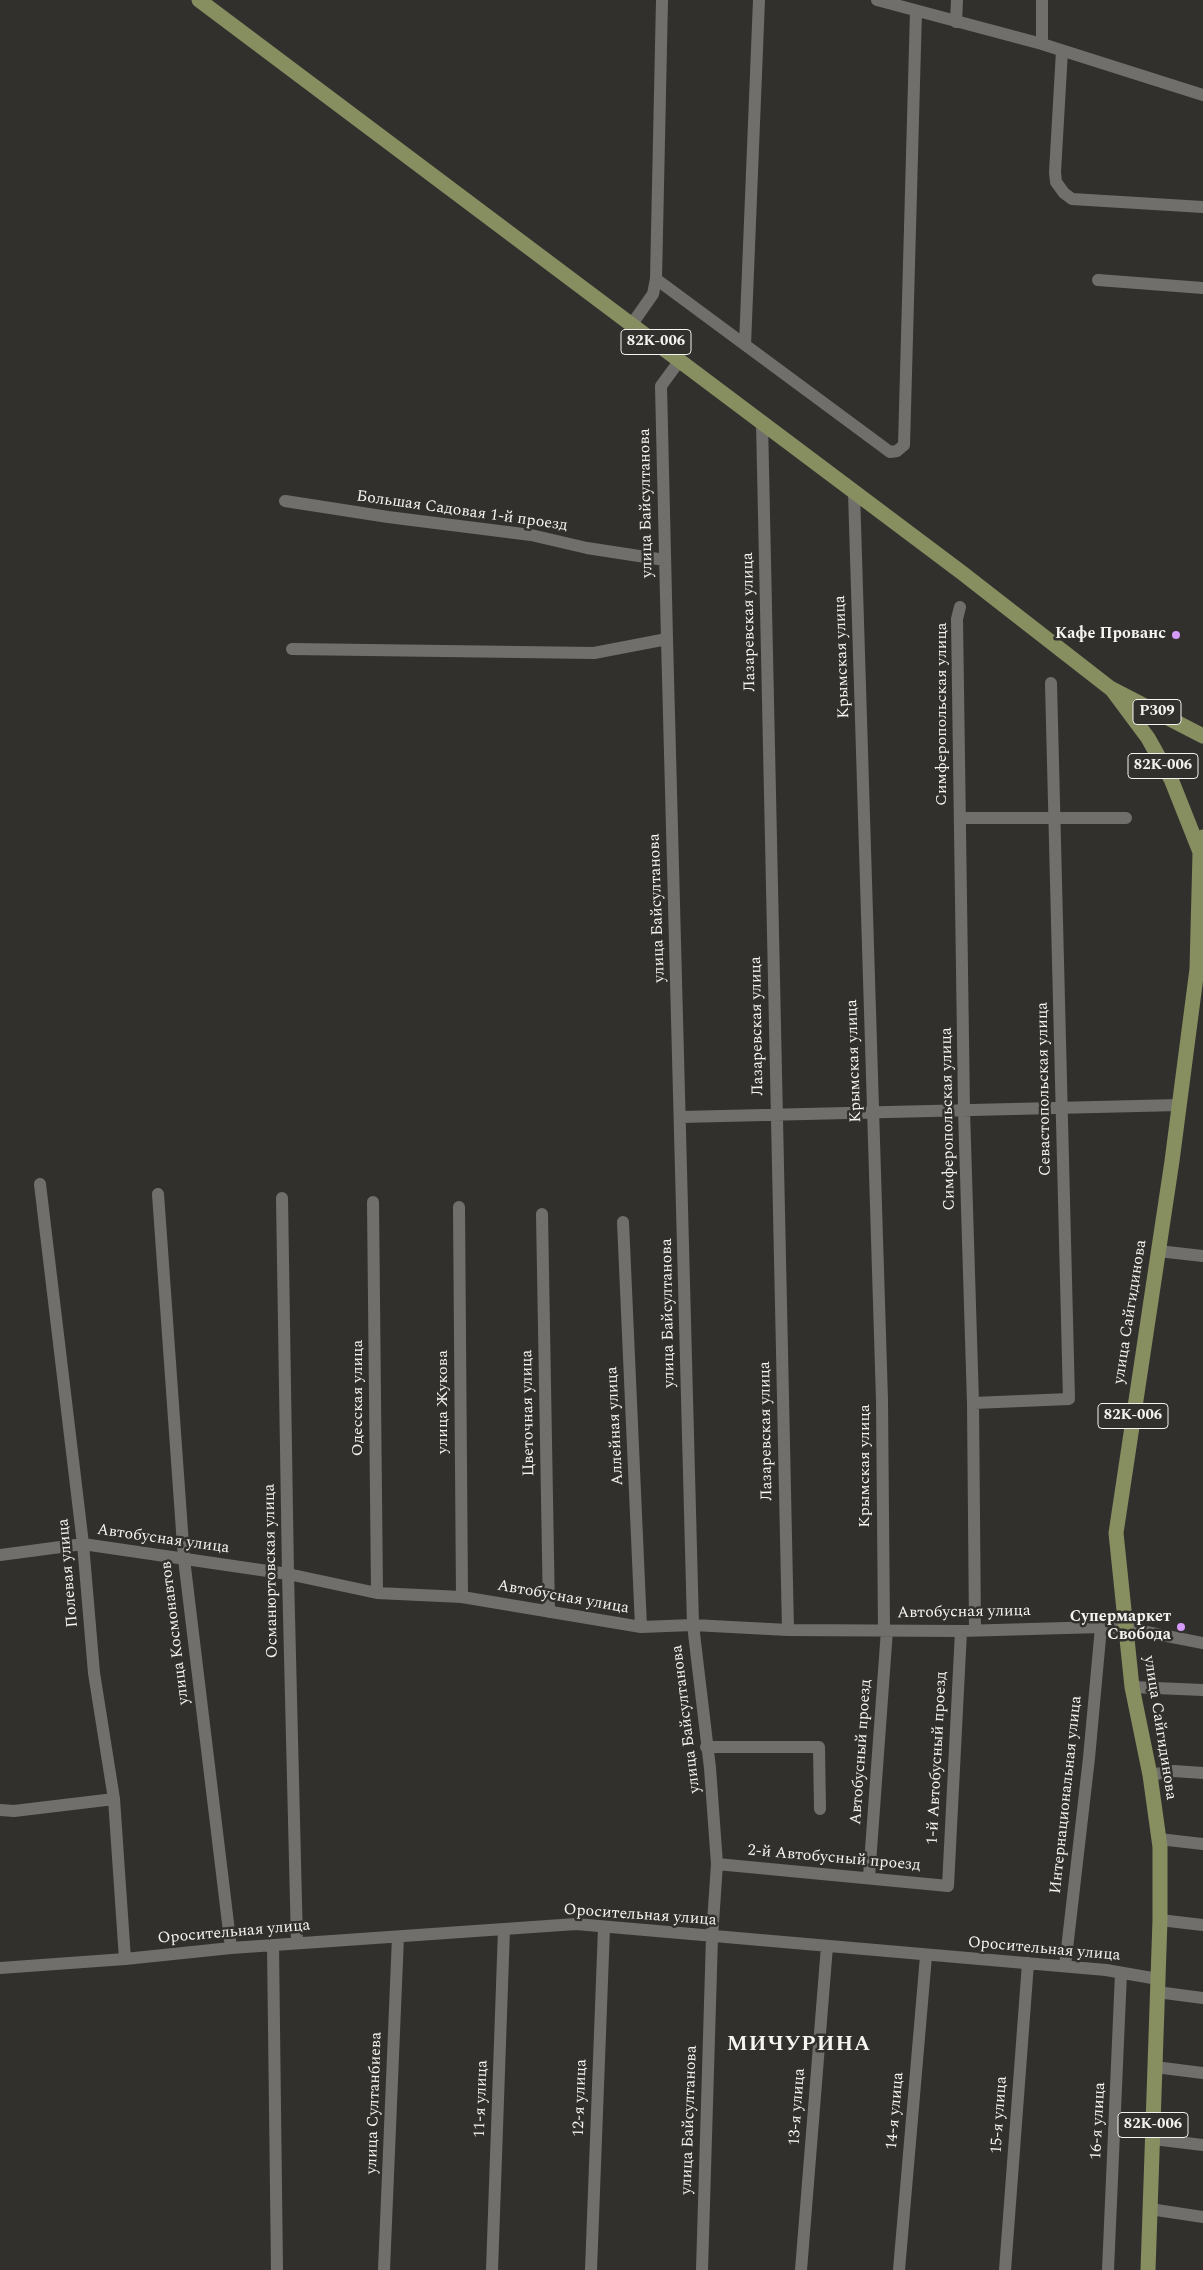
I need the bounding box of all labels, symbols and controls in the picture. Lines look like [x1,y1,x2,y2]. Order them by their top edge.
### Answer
road number: 82К-006 [621,330,691,354]
street label: улица Байсултанова [636,428,658,578]
street label: Большая Садовая 1-й проезд [355,488,569,536]
street label: Лазаревская улица [739,552,761,692]
street label: Крымская улица [831,595,855,719]
street label: Симферопольская улица [933,622,953,806]
place label: Кафе Прованс [1055,625,1166,645]
marker: Кафе Прованс [1170,629,1182,641]
road number: Р309 [1133,700,1181,724]
road number: 82К-006 [1128,754,1198,778]
street label: улица Байсултанова [646,833,670,983]
street label: Лазаревская улица [747,956,769,1096]
street label: Крымская улица [843,999,867,1123]
street label: Севастопольская улица [1034,1002,1056,1176]
street label: Симферопольская улица [938,1027,960,1211]
street label: улица Байсултанова [658,1238,680,1388]
street label: улица Сайгидинова [1110,1239,1152,1385]
street label: Одесская улица [349,1340,369,1456]
street label: улица Жукова [434,1350,454,1454]
street label: Цветочная улица [518,1350,540,1476]
street label: Лазаревская улица [756,1361,778,1501]
street label: Аллейная улица [603,1366,629,1486]
street label: Крымская улица [856,1404,876,1528]
road number: 82К-006 [1098,1404,1168,1428]
street label: Османюртовская улица [261,1484,283,1658]
street label: Полевая улица [55,1518,83,1628]
street label: Автобусная улица [96,1521,230,1559]
street label: улица Космонавтов [158,1560,194,1706]
street label: Автобусная улица [496,1577,630,1619]
street label: Автобусная улица [897,1602,1031,1624]
place label: Супермаркет Свобода [1070,1608,1171,1646]
marker: Супермаркет Свобода [1175,1621,1187,1633]
street label: улица Байсултанова [668,1644,706,1794]
street label: улица Сайгидинова [1138,1655,1180,1801]
street label: 1-й Автобусный проезд [924,1671,952,1845]
street label: Автобусный проезд [847,1678,877,1826]
street label: Интернациональная улица [1047,1695,1087,1895]
street label: 2-й Автобусный проезд [747,1842,921,1876]
street label: Оросительная улица [563,1901,717,1931]
street label: Оросительная улица [157,1917,311,1949]
street label: Оросительная улица [967,1934,1121,1966]
street label: улица Султанбиева [363,2031,387,2175]
district label: МИЧУРИНА [726,2033,872,2059]
street label: улица Байсултанова [678,2045,702,2195]
street label: 12-я улица [570,2059,592,2137]
street label: 11-я улица [471,2060,493,2138]
street label: 13-я улица [786,2068,810,2146]
street label: 14-я улица [883,2071,909,2151]
street label: 15-я улица [988,2076,1012,2154]
street label: 16-я улица [1087,2082,1111,2160]
road number: 82К-006 [1118,2112,1188,2138]

